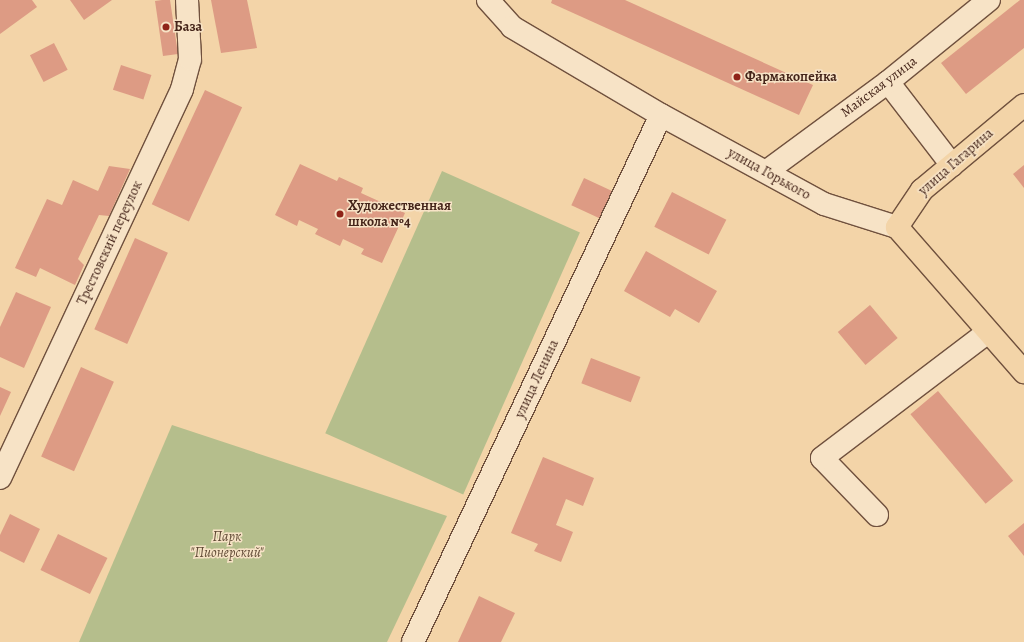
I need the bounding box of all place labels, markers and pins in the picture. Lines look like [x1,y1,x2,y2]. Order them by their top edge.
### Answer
place label: База [174,19,202,35]
marker: База [161,22,171,32]
place label: Фармакопейка [745,69,837,85]
marker: Фармакопейка [732,72,742,82]
place label: Художественная школа №4 [348,198,451,230]
marker: Художественная школа №4 [335,209,345,219]

